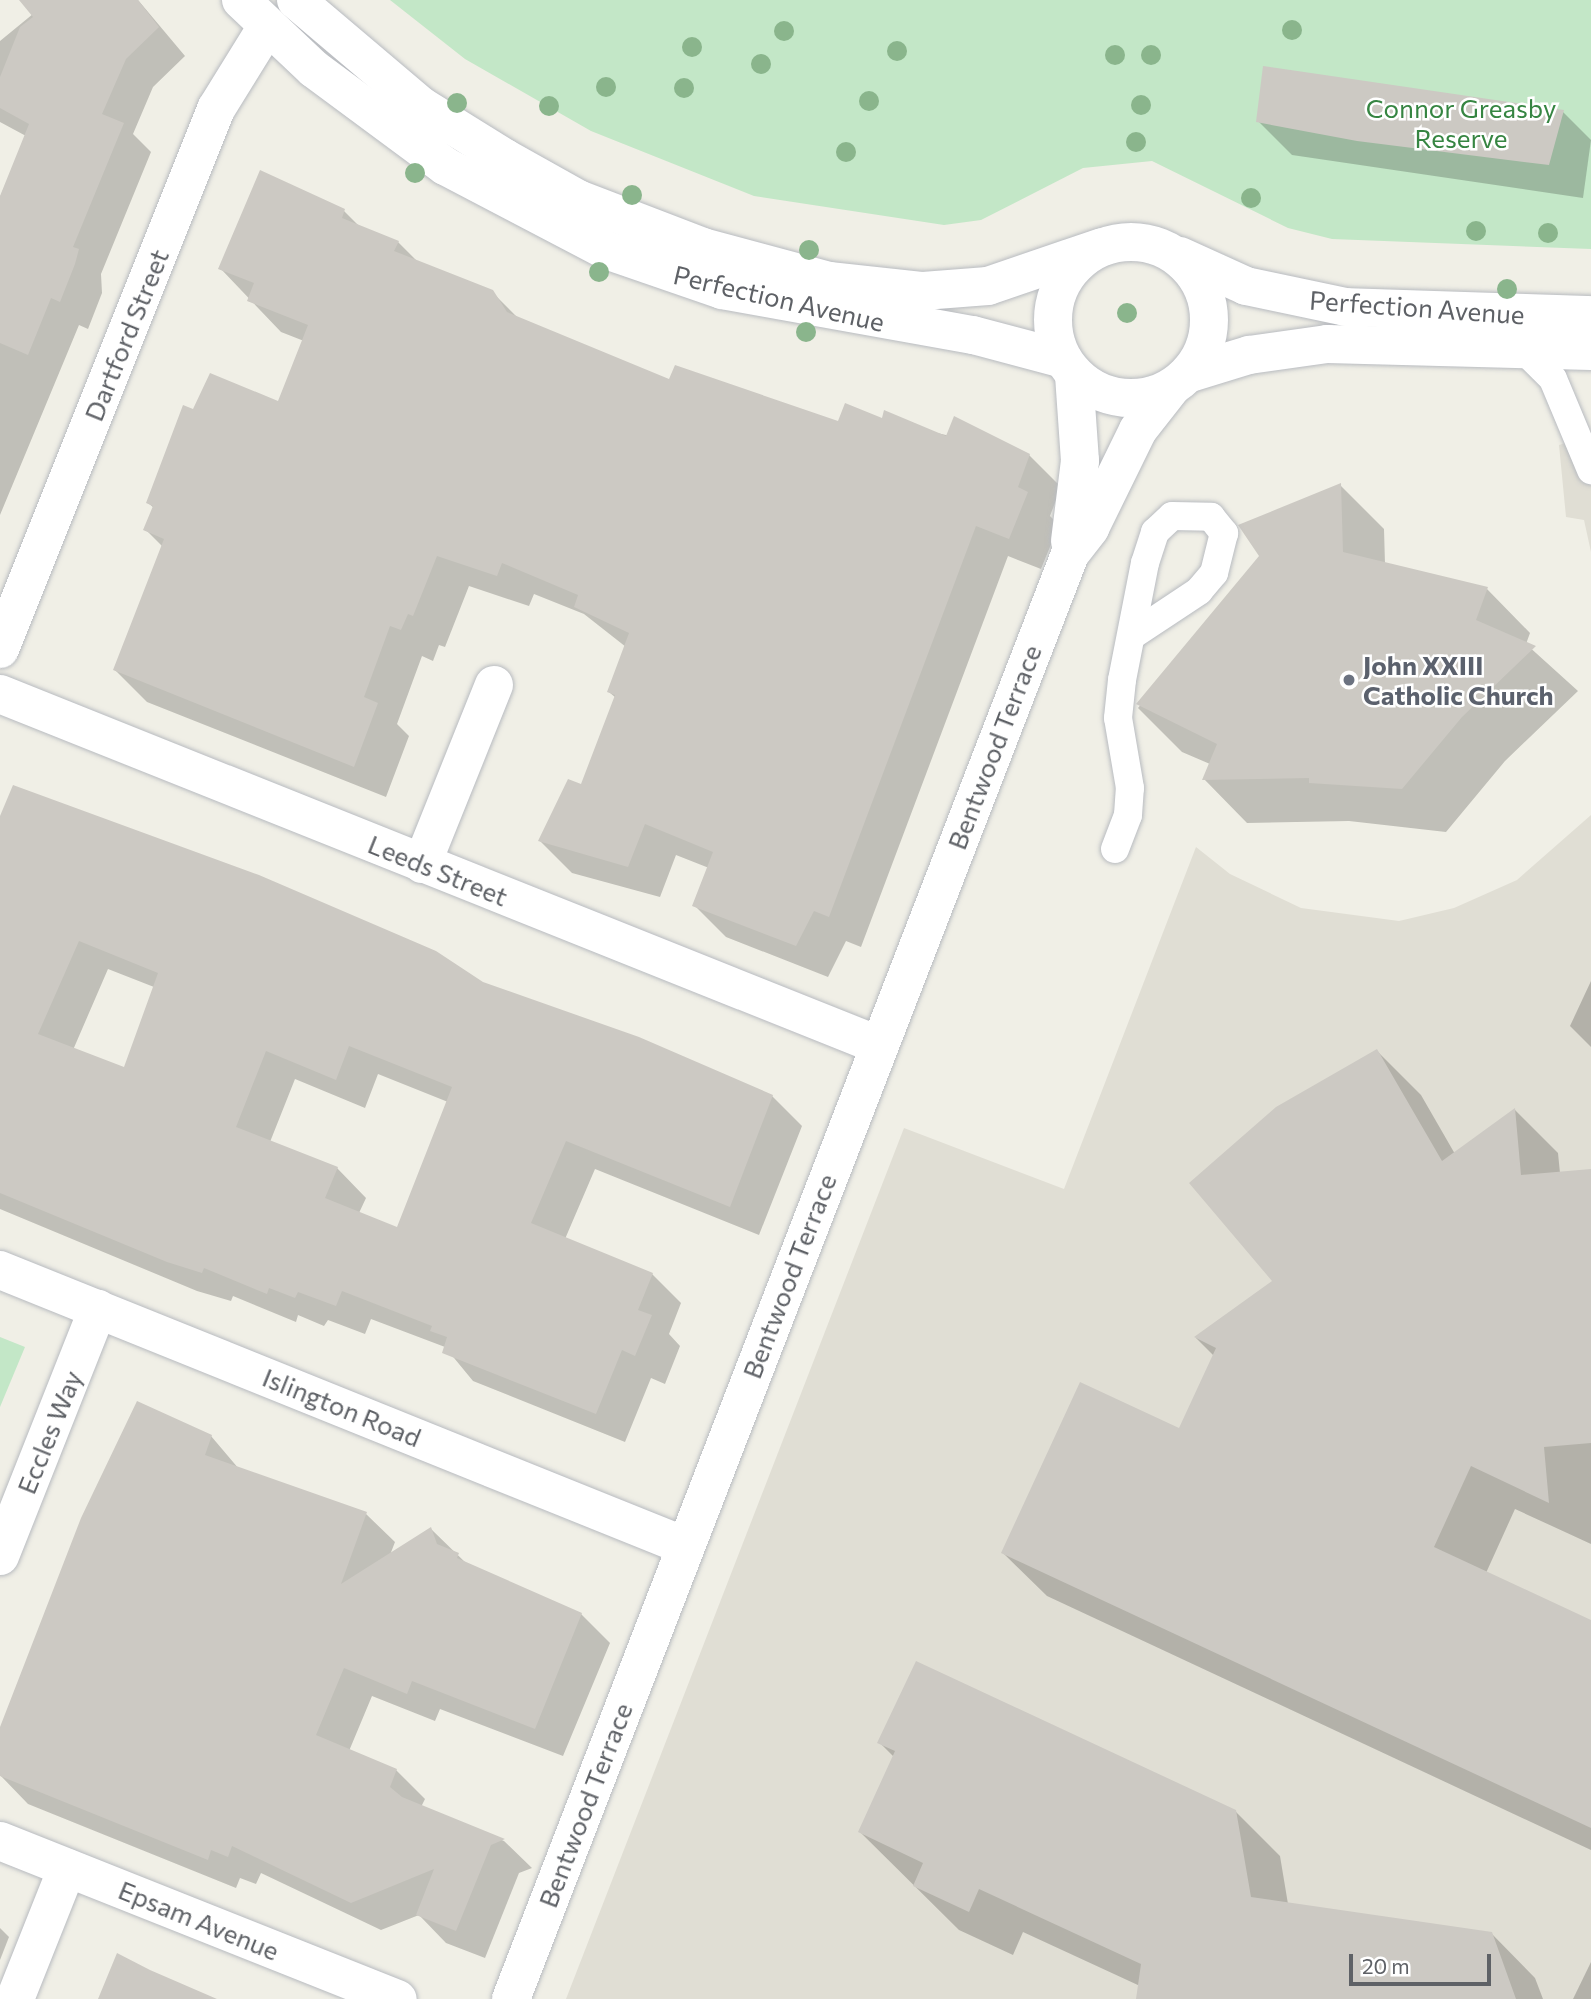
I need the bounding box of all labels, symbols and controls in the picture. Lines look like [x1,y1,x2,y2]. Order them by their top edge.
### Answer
park label: Connor Greasby Reserve [1366,92,1556,154]
street label: Dartford Street [77,245,175,425]
street label: Perfection Avenue [670,259,888,337]
street label: Perfection Avenue [1308,284,1526,330]
street label: Bentwood Terrace [941,640,1047,854]
place label: John XXIII Catholic Church [1363,649,1554,710]
marker: John XXIII Catholic Church [1341,672,1357,688]
street label: Leeds Street [364,828,512,912]
street label: Bentwood Terrace [736,1169,842,1383]
street label: Islington Road [258,1361,426,1453]
street label: Eccles Way [10,1366,88,1498]
street label: Bentwood Terrace [532,1698,638,1912]
street label: Epsam Avenue [114,1874,284,1966]
scale bar [1353,1940,1495,1984]
text: 20 m [1362,1953,1410,1978]

